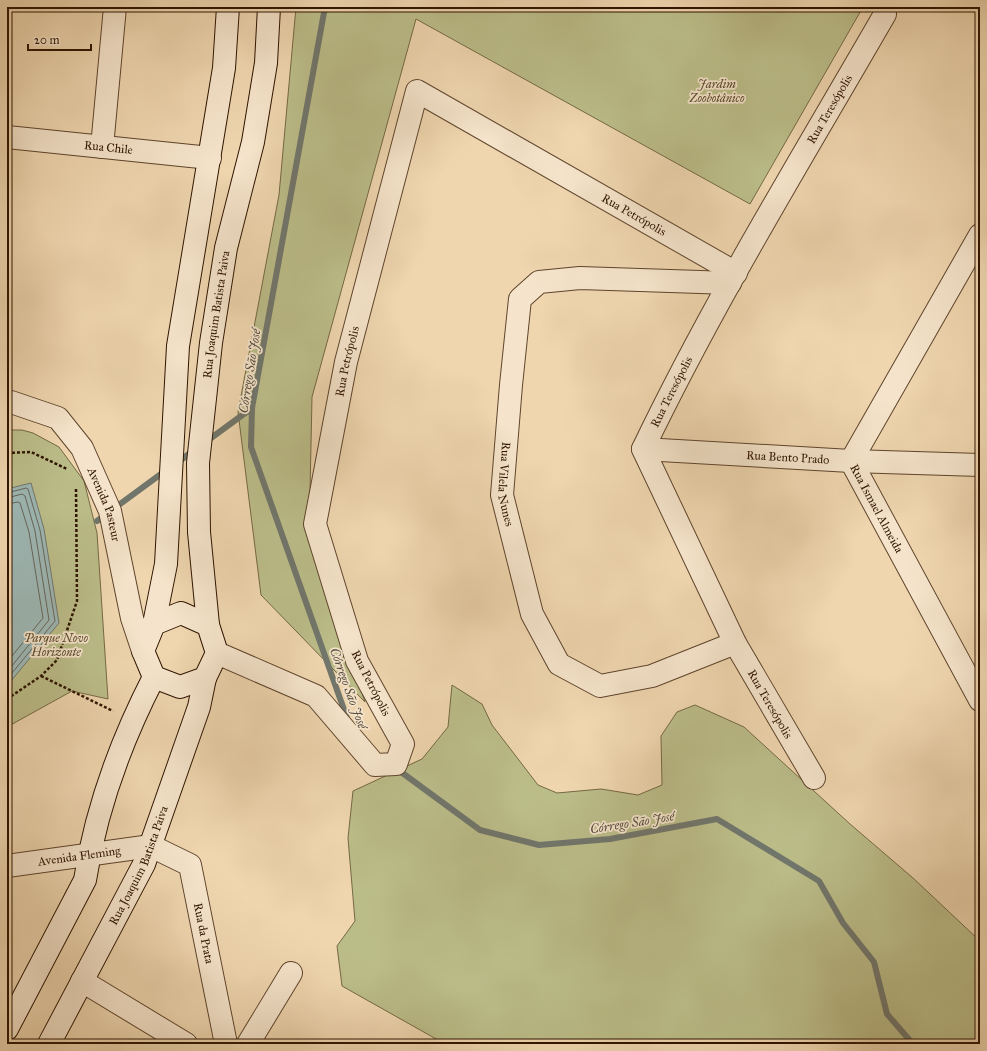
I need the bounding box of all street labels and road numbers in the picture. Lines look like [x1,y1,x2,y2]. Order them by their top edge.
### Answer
street label: Rua Teresópolis [804,72,855,146]
street label: Rua Chile [83,138,133,157]
street label: Rua Petrópolis [599,191,669,239]
street label: Rua Joaquim Batista Paiva [200,249,233,379]
street label: Rua Petrópolis [333,325,362,398]
street label: Rua Teresópolis [648,354,695,430]
street label: Rua Vilela Nunes [495,441,517,528]
street label: Rua Bento Prado [746,448,830,467]
street label: Rua Ismael Almeida [847,462,907,556]
street label: Avenida Pasteur [84,464,123,543]
street label: Rua Petrópolis [348,648,394,718]
street label: Rua Teresópolis [745,667,795,741]
street label: Rua Joaquim Batista Paiva [106,803,171,927]
street label: Avenida Fleming [36,843,122,869]
street label: Rua da Prata [191,902,217,966]

